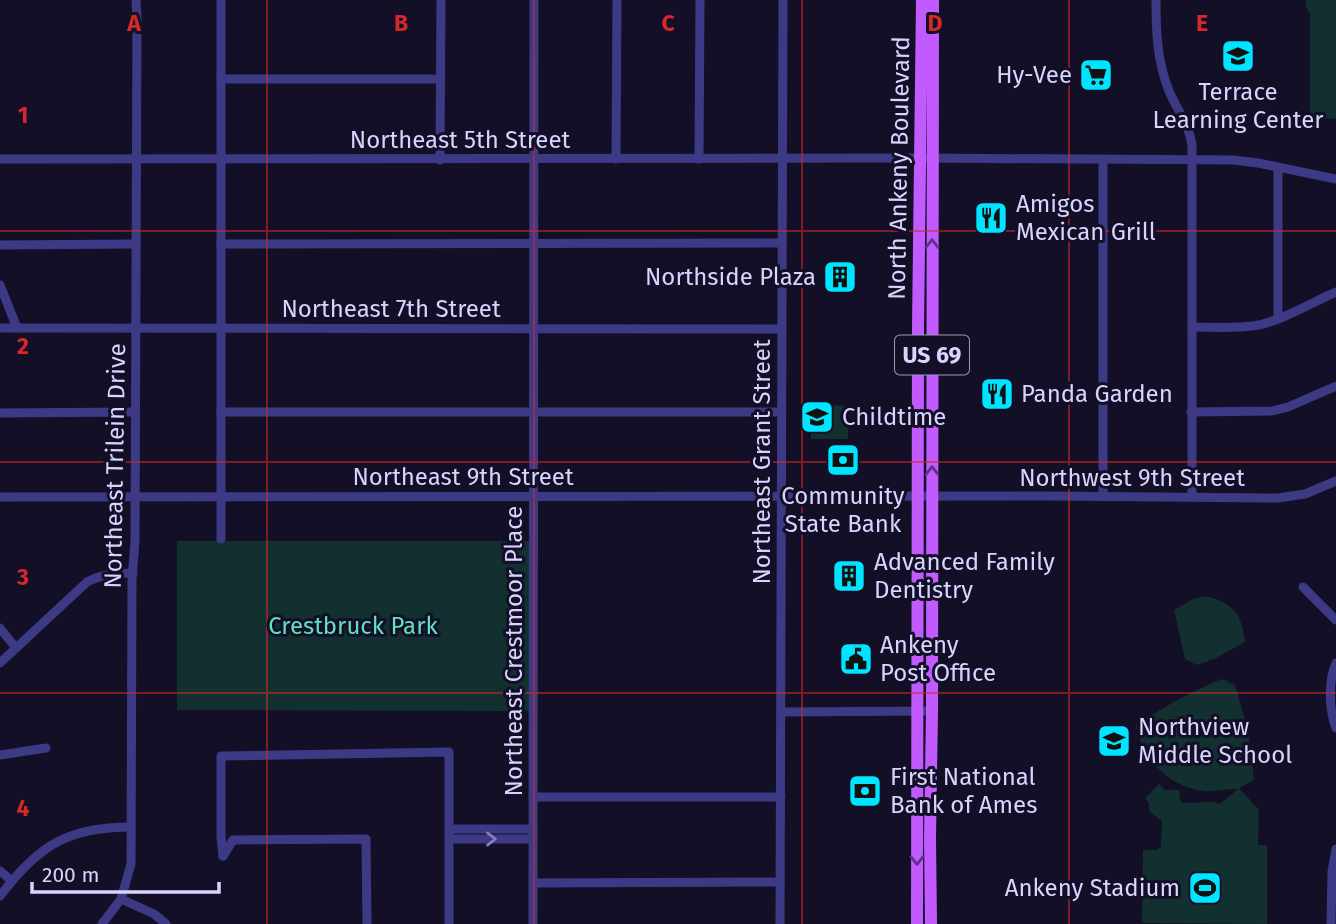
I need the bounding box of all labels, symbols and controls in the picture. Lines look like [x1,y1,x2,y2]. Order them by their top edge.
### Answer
text: A [126,9,141,37]
text: B [394,9,408,37]
text: C [661,9,675,37]
text: D [928,9,943,37]
text: E [1196,9,1208,37]
street label: North Ankeny Boulevard [883,36,915,300]
school or university icon: Terrace Learning Center [1219,37,1257,75]
supermarket icon: Hy-Vee [1077,56,1115,94]
place label: Hy-Vee [996,61,1072,89]
place label: Terrace Learning Center [1153,78,1324,134]
text: 1 [18,101,28,129]
street label: Northeast 5th Street [350,126,571,154]
place label: Amigos Mexican Grill [1016,190,1156,246]
restaurant icon: Amigos Mexican Grill [972,199,1010,237]
one-way arrow [924,238,940,248]
building icon: Northside Plaza [821,258,859,296]
place label: Northside Plaza [645,263,816,291]
street label: Northeast 7th Street [281,295,501,323]
text: 2 [17,332,29,360]
road number: US 69 [895,336,969,374]
street label: Northeast Grant Street [748,339,776,585]
street label: Northeast Trilein Drive [99,343,131,589]
restaurant icon: Panda Garden [978,375,1016,413]
place label: Panda Garden [1021,380,1173,408]
school or university icon: Childtime [798,398,836,436]
place label: Childtime [842,403,946,431]
bank icon: Community State Bank [824,441,862,479]
street label: Northeast 9th Street [352,463,574,491]
street label: Northwest 9th Street [1019,464,1245,492]
one-way arrow [924,465,940,476]
place label: Community State Bank [781,482,905,538]
street label: Northeast Crestmoor Place [500,506,528,796]
place label: Advanced Family Dentistry [874,548,1055,604]
building icon: Advanced Family Dentistry [830,557,868,595]
text: 3 [16,563,29,591]
park label: Crestbruck Park [268,612,438,640]
place label: Ankeny Post Office [880,631,996,687]
public building icon: Ankeny Post Office [837,640,875,678]
place label: Northview Middle School [1138,713,1292,769]
school or university icon: Northview Middle School [1095,722,1133,760]
place label: First National Bank of Ames [890,763,1037,819]
bank icon: First National Bank of Ames [846,772,884,810]
text: 4 [17,794,30,822]
one-way arrow [486,831,497,847]
scale bar [32,850,219,894]
one-way arrow [909,856,925,866]
text: 200 m [42,862,99,888]
sports icon: Ankeny Stadium [1186,869,1224,907]
place label: Ankeny Stadium [1005,874,1180,902]

